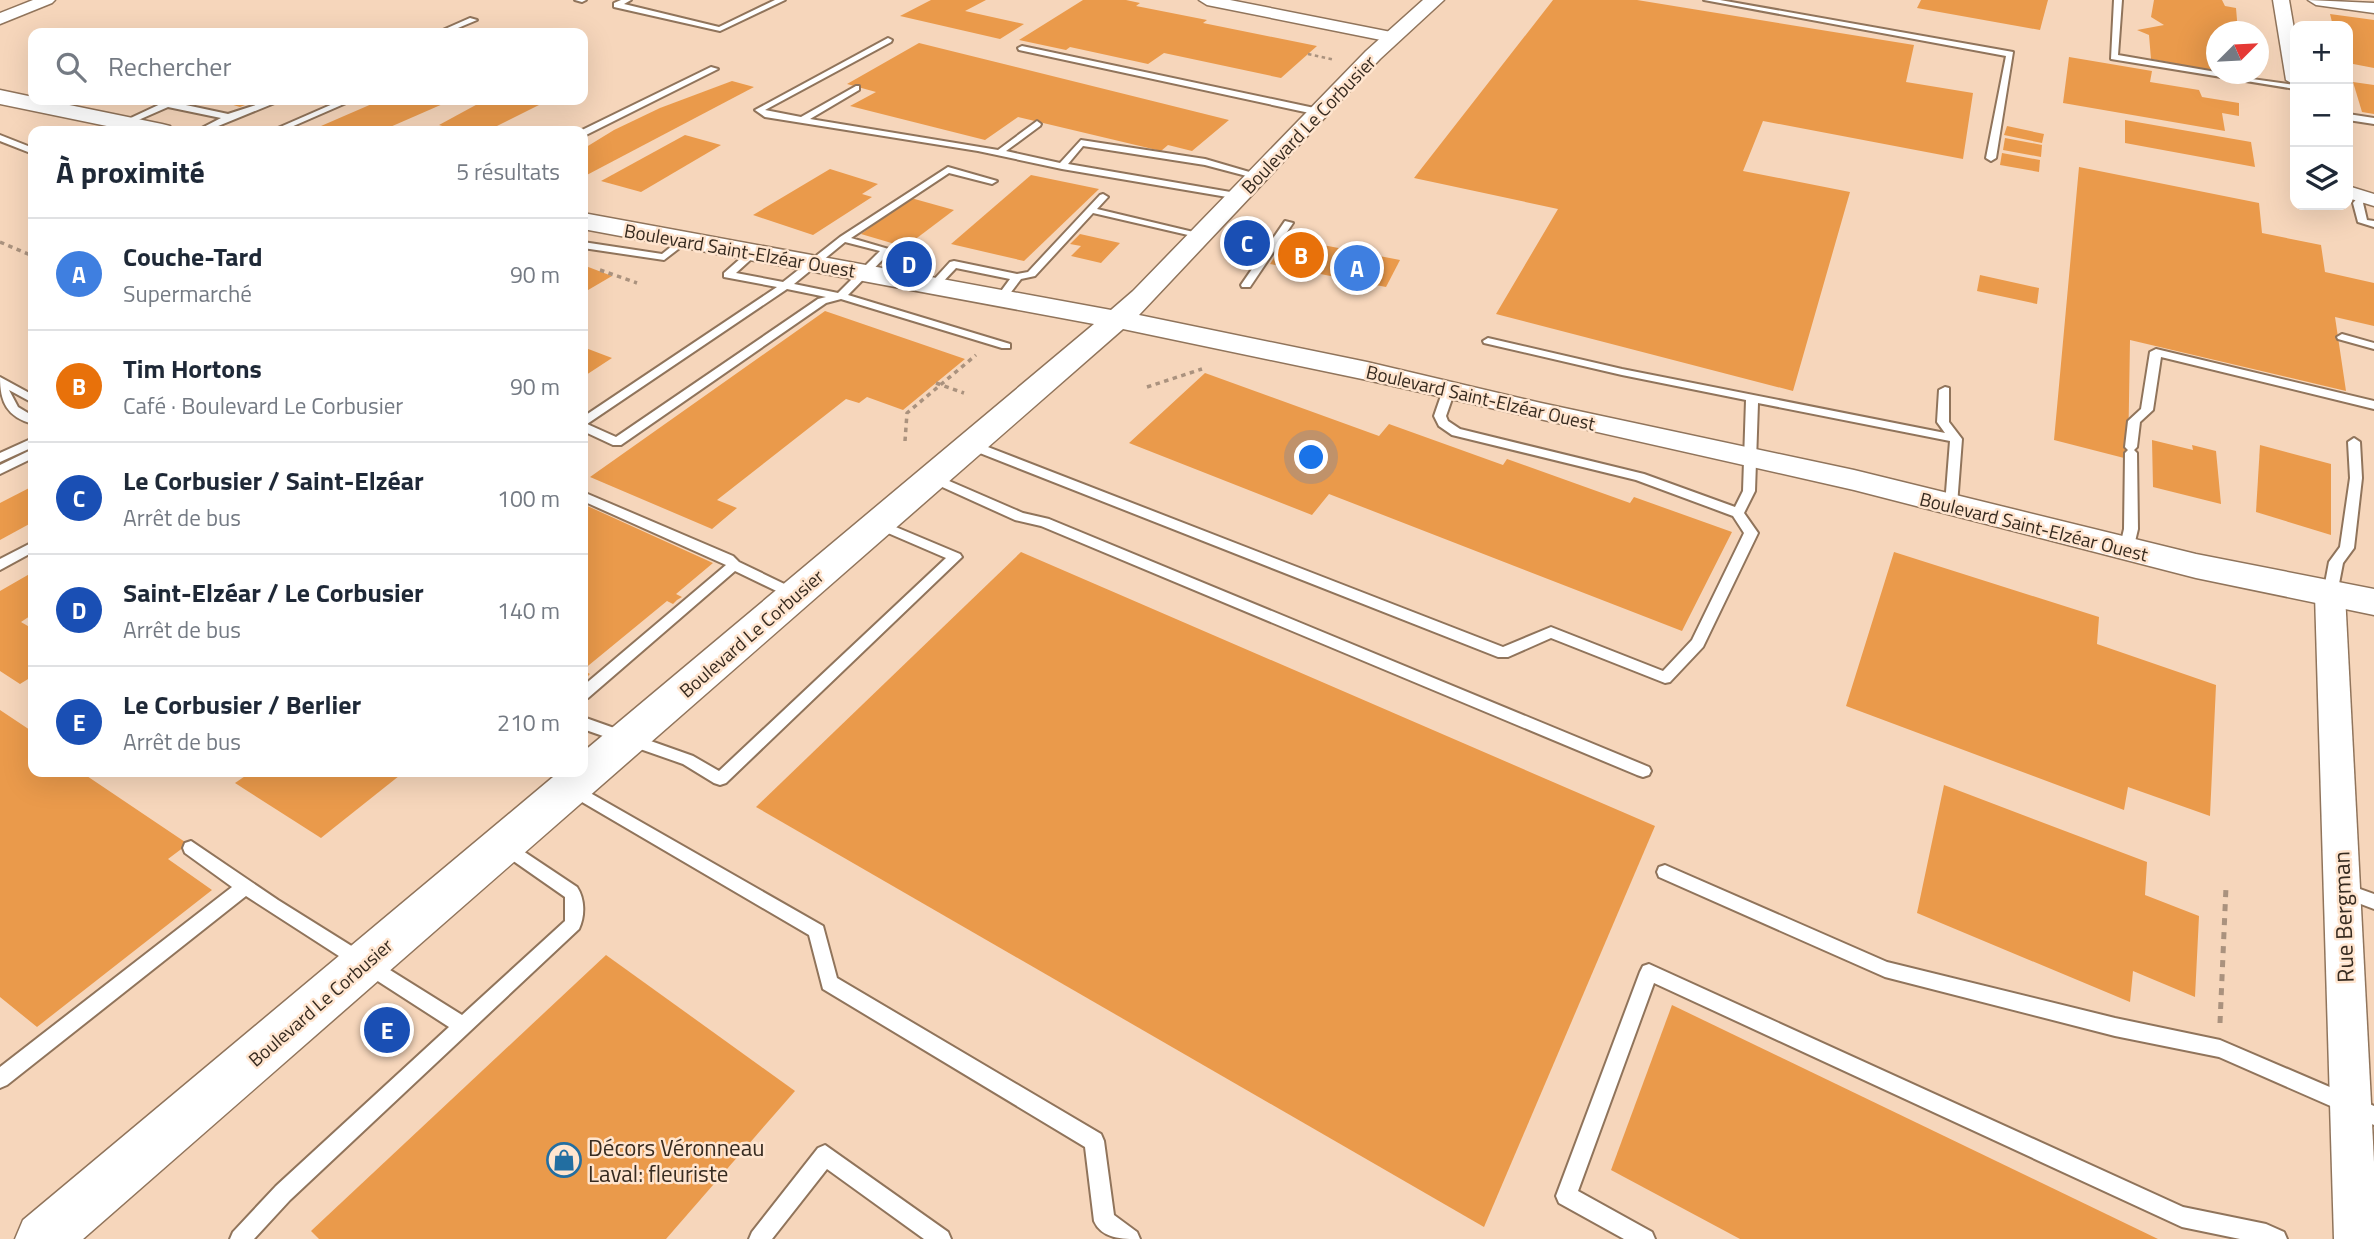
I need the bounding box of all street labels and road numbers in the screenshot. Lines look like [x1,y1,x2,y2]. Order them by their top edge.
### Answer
street label: Boulevard Le Corbusier [1234,48,1382,200]
street label: Boulevard Saint-Elzéar Ouest [622,215,858,285]
street label: Boulevard Saint-Elzéar Ouest [1364,356,1599,438]
street label: Boulevard Saint-Elzéar Ouest [1917,484,2152,569]
street label: Boulevard Le Corbusier [672,562,830,704]
street label: Rue Bergman [2323,851,2363,983]
street label: Boulevard Le Corbusier [241,931,399,1073]

